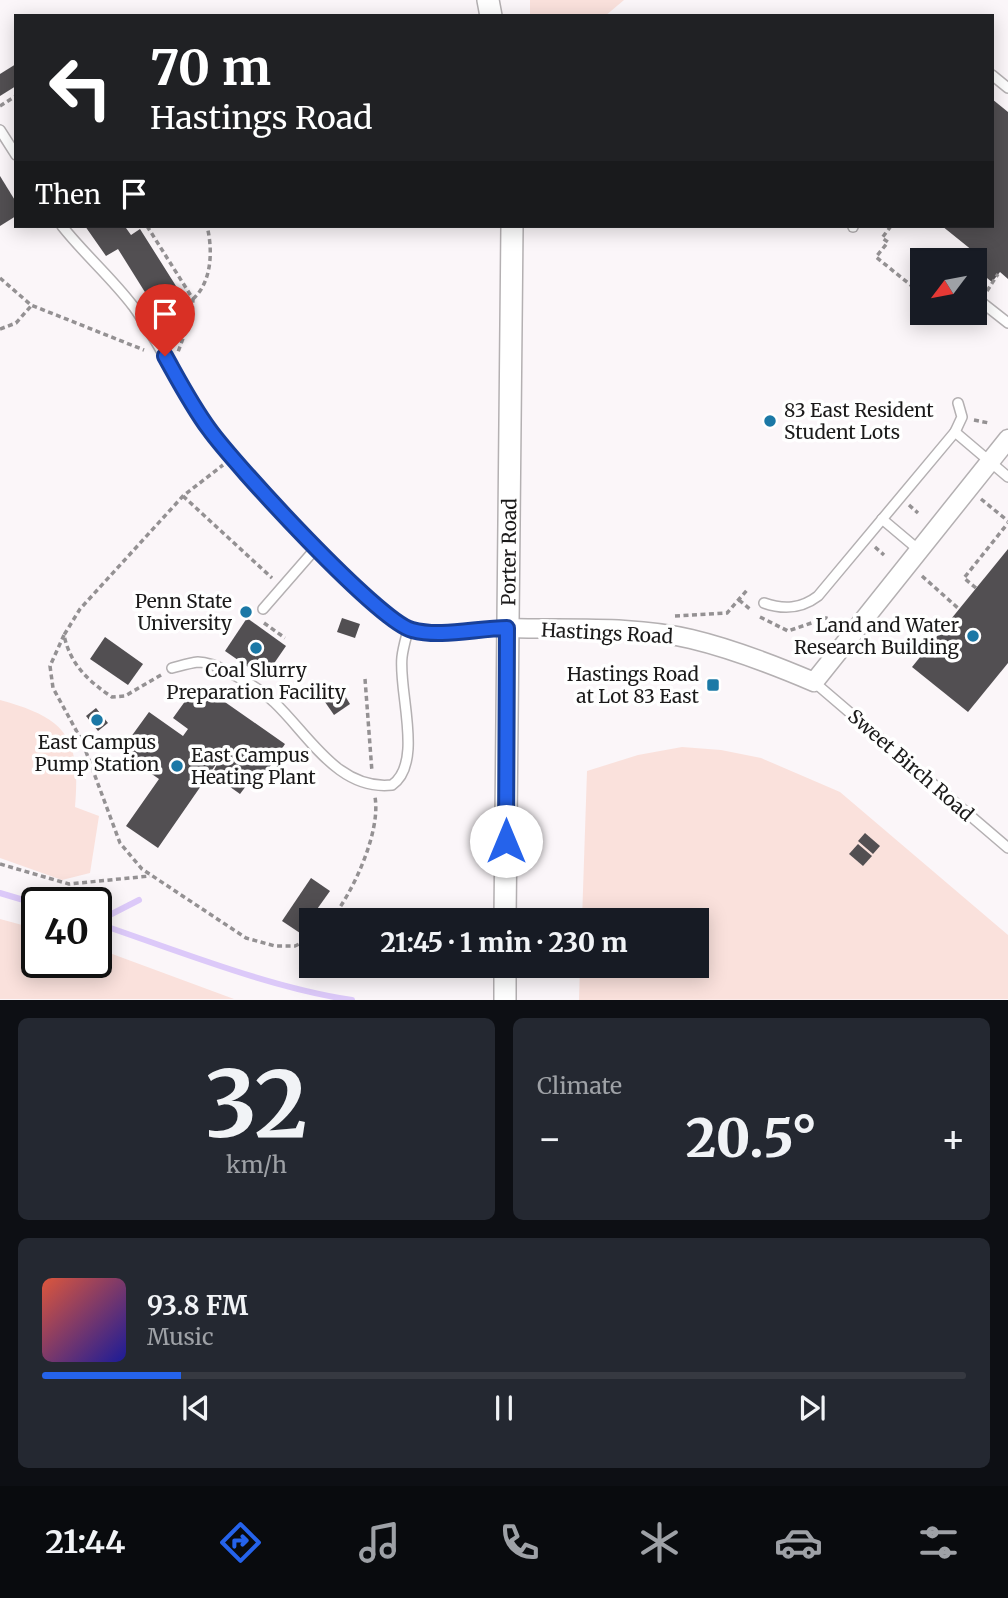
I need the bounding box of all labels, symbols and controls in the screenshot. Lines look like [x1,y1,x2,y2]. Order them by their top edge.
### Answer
text: 70 m [150,37,271,98]
icon: left [35,42,126,133]
text: Hastings Road [150,98,373,138]
icon: arrive [115,175,153,213]
text: Then [35,178,101,211]
north arrow [910,248,987,326]
map controls [910,248,987,325]
pin [135,284,195,356]
icon: arrive [146,295,184,333]
place label: 83 East Resident Student Lots [784,398,934,444]
marker: 83 East Resident Student Lots [762,413,778,429]
street label: Porter Road [496,498,521,606]
place label: Penn State University [135,589,232,635]
marker: Penn State University [238,604,254,620]
place label: Land and Water Research Building [794,613,959,659]
street label: Hastings Road [540,618,674,648]
marker: Land and Water Research Building [965,628,981,644]
marker: Coal Slurry Preparation Facility [248,640,264,656]
place label: Coal Slurry Preparation Facility [166,658,346,704]
place label: Hastings Road at Lot 83 East [567,662,700,708]
marker: Hastings Road at Lot 83 East [705,677,721,693]
street label: Sweet Birch Road [843,704,979,826]
marker: East Campus Pump Station [89,712,105,728]
place label: East Campus Pump Station [35,730,160,776]
place label: East Campus Heating Plant [191,743,316,789]
marker: East Campus Heating Plant [169,758,185,774]
position arrow [469,804,543,878]
speed limit sign: 40 [21,887,112,978]
text: 21:45 · 1 min · 230 m [380,926,628,959]
text: 32 [205,1047,308,1162]
text: Climate [537,1071,622,1100]
text: 20.5° [686,1106,817,1171]
text: − [537,1115,562,1162]
text: + [941,1115,966,1162]
text: km/h [226,1150,287,1179]
text: 93.8 FM [147,1289,248,1322]
text: Music [147,1322,214,1351]
icon: previous [177,1389,215,1427]
icon: pause [485,1389,523,1427]
icon: next [793,1389,831,1427]
icon: directions [216,1518,265,1567]
icon: music [355,1518,404,1567]
icon: phone [495,1518,544,1567]
icon: climate [635,1518,684,1567]
icon: car [774,1518,823,1567]
icon: filters [914,1518,963,1567]
text: 21:44 [45,1522,125,1562]

